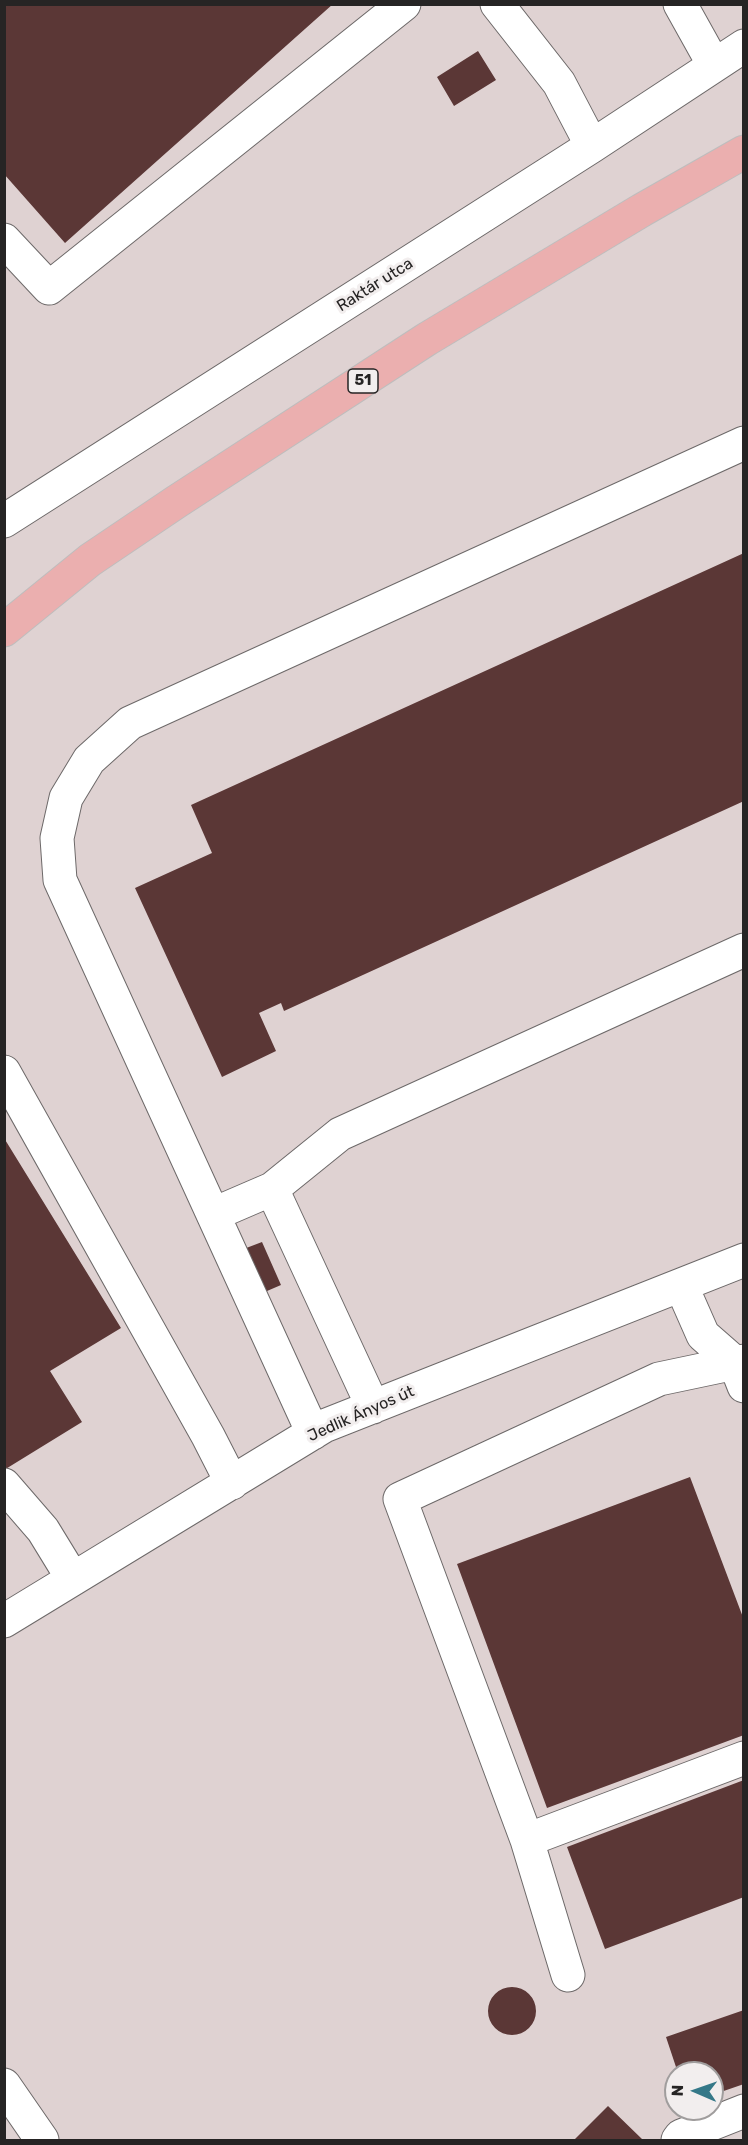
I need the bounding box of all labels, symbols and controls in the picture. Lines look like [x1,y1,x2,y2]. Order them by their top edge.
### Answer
street label: Raktár utca [333,254,417,316]
road number: 51 [348,369,378,393]
street label: Jedlik Ányos út [305,1382,417,1446]
north arrow [664,2061,724,2121]
text: N [668,2084,687,2097]

